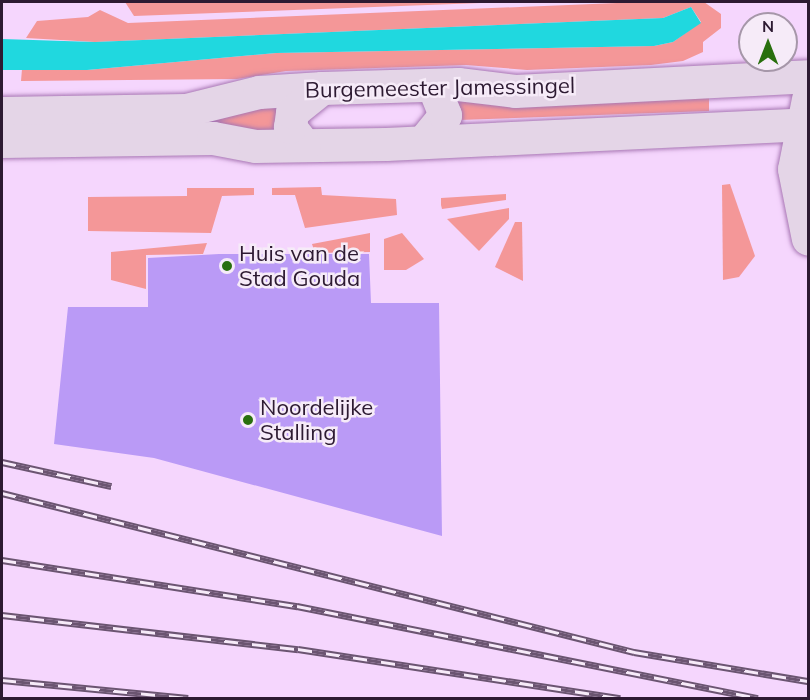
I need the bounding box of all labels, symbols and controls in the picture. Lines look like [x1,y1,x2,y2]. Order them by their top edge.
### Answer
north arrow [738,12,798,72]
text: N [762,16,774,36]
street label: Burgemeester Jamessingel [305,72,575,104]
place label: Huis van de Stad Gouda [239,240,360,292]
marker: Huis van de Stad Gouda [220,259,234,273]
place label: Noordelijke Stalling [260,394,373,446]
marker: Noordelijke Stalling [241,413,255,427]

